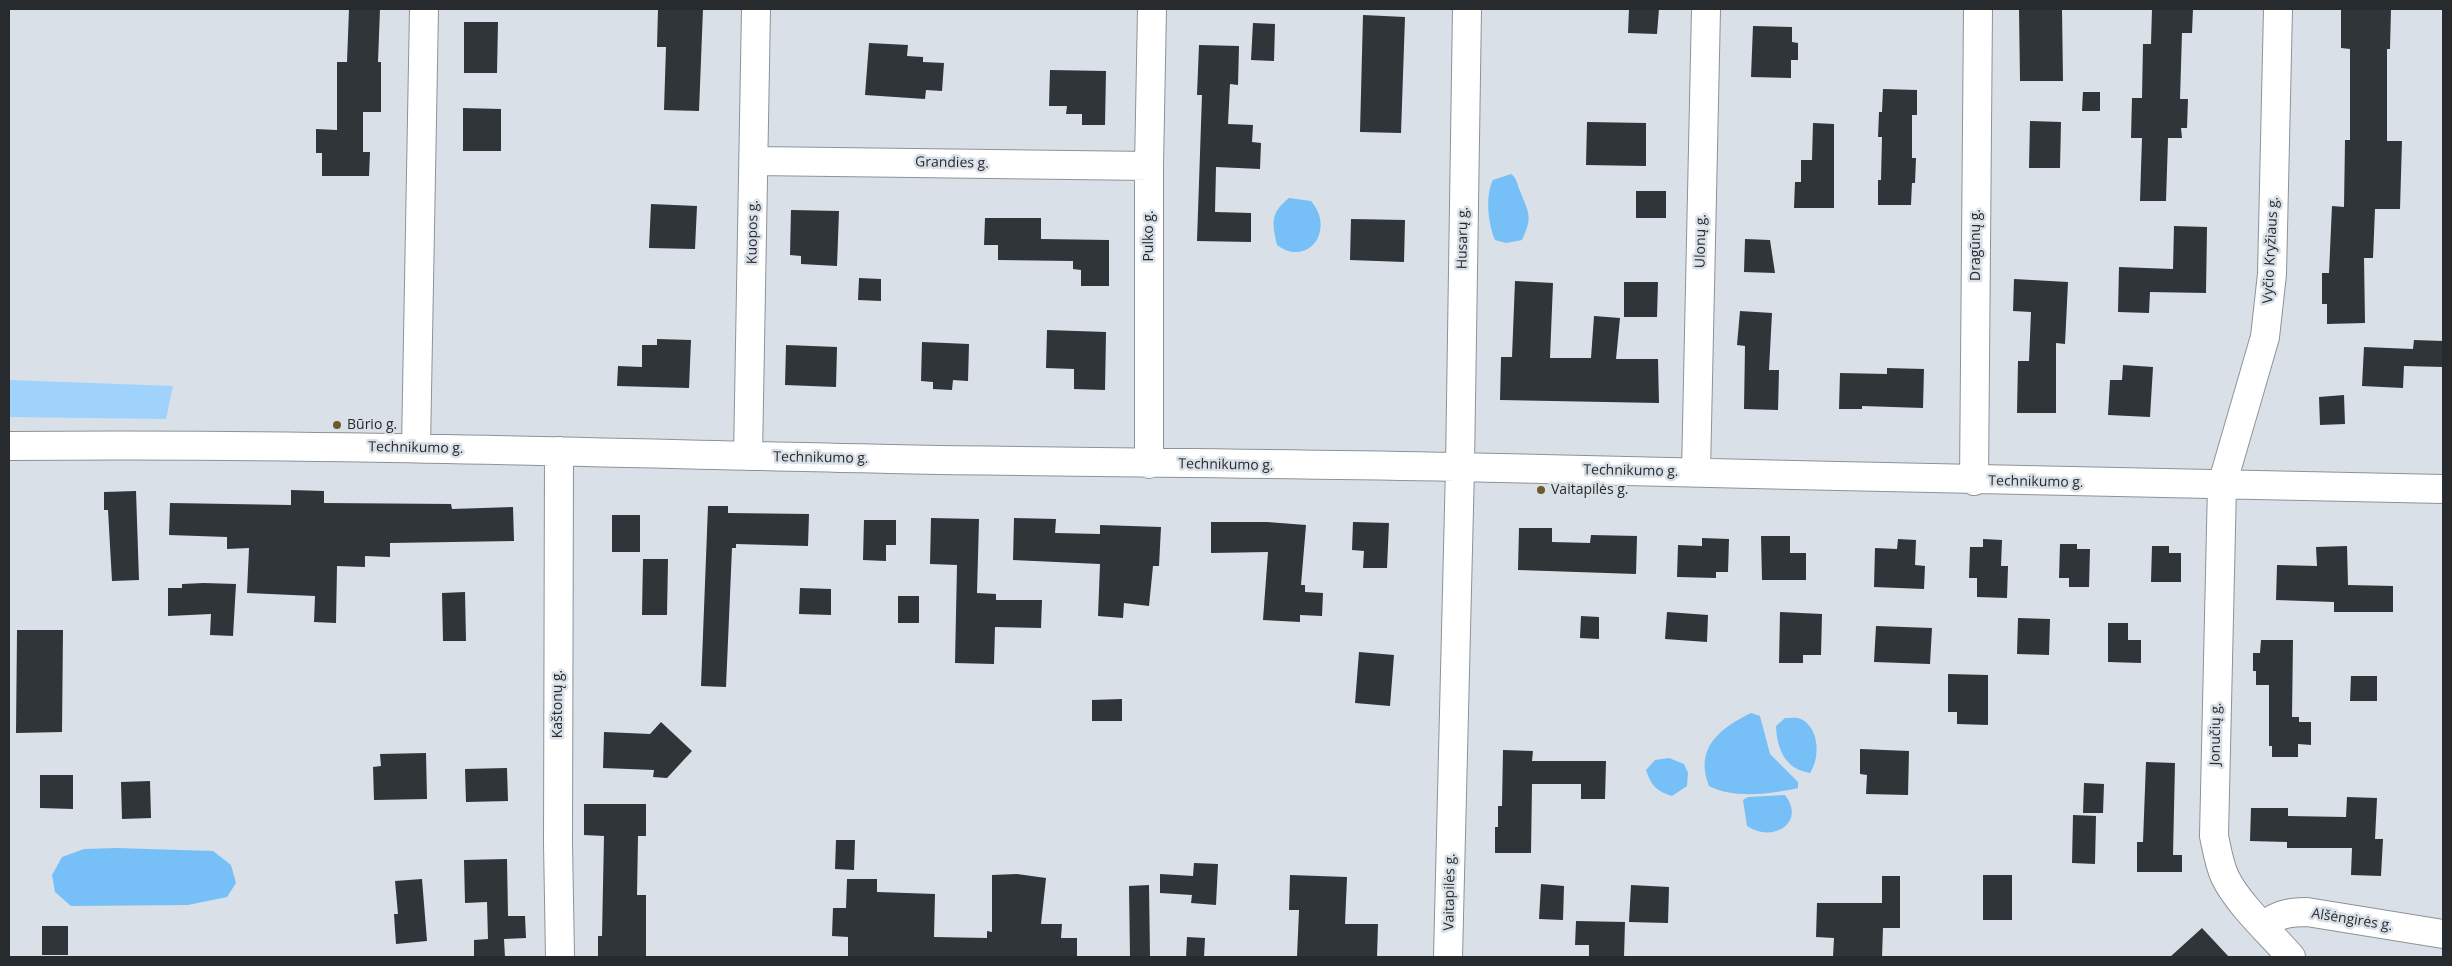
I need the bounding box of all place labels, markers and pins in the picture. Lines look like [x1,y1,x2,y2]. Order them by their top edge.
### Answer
place label: Būrio g. [347,417,397,433]
marker: Būrio g. [331,419,343,431]
place label: Vaitapilės g. [1551,482,1629,498]
marker: Vaitapilės g. [1535,484,1547,496]

